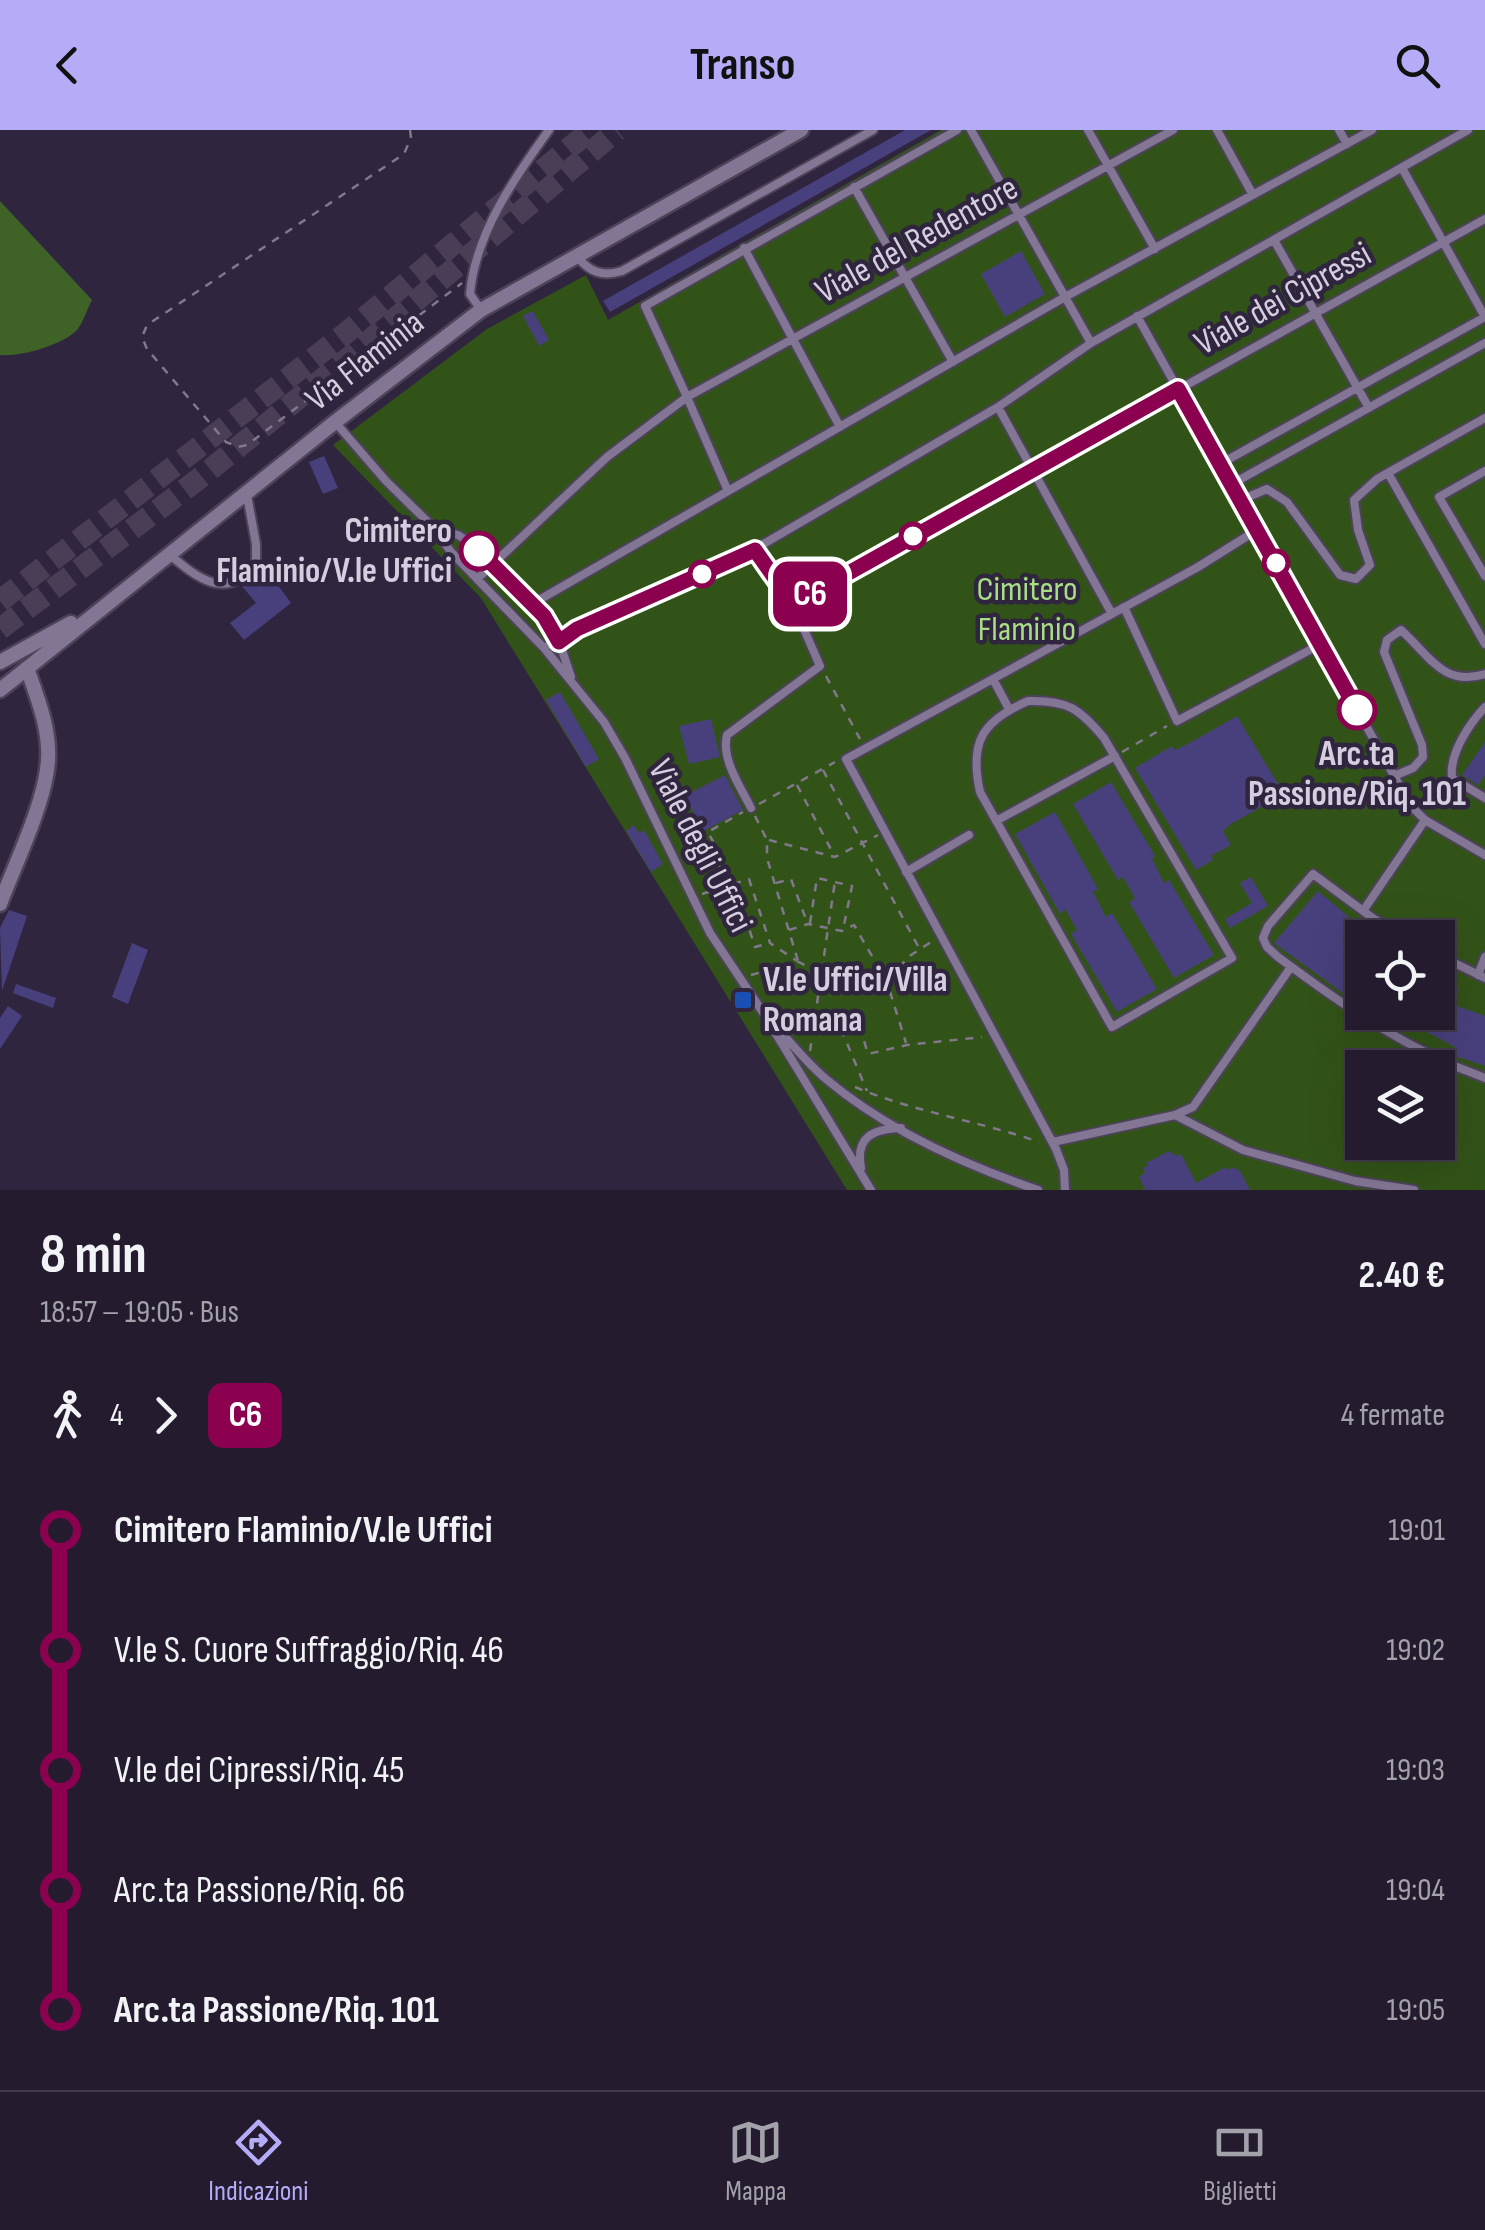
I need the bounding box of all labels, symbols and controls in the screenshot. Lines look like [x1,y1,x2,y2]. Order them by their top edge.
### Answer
icon: back [40,38,95,93]
text: Transo [690,38,795,93]
icon: search [1390,38,1445,93]
street label: Viale del Redentore [808,167,1026,313]
street label: Viale dei Cipressi [1187,233,1379,365]
street label: Via Flaminia [297,301,433,421]
place label: Cimitero Flaminio/V.le Uffici [216,510,452,593]
unlabelled marker [900,523,926,549]
marker: Cimitero Flaminio/V.le Uffici [460,532,498,570]
unlabelled marker [1263,550,1289,576]
unlabelled marker [689,561,715,587]
line badge: C6 [765,562,855,626]
park label: Cimitero Flaminio [977,568,1077,651]
text: C6 [793,573,827,616]
marker: Arc.ta Passione/Riq. 101 [1338,691,1376,729]
place label: Arc.ta Passione/Riq. 101 [1248,733,1466,816]
street label: Viale degli Uffici [638,752,762,940]
map controls [1345,920,1455,1160]
button: locate [1345,920,1455,1030]
place label: V.le Uffici/Villa Romana [763,959,948,1042]
marker: V.le Uffici/Villa Romana [732,989,754,1011]
button: layers [1345,1050,1455,1160]
text: 8 min [40,1222,147,1289]
text: 2.40 € [1358,1253,1445,1298]
text: 18:57 – 19:05 · Bus [40,1293,239,1332]
icon: walk [40,1388,95,1443]
icon: forward [138,1388,193,1443]
text: C6 [228,1394,262,1437]
text: 4 [110,1396,123,1435]
text: 4 fermate [1341,1396,1445,1435]
text: Cimitero Flaminio/V.le Uffici [114,1508,492,1553]
text: 19:01 [1388,1511,1445,1550]
text: V.le S. Cuore Suffraggio/Riq. 46 [114,1628,504,1673]
text: 19:02 [1386,1631,1445,1670]
text: V.le dei Cipressi/Riq. 45 [114,1748,405,1793]
text: 19:03 [1386,1751,1445,1790]
text: Arc.ta Passione/Riq. 66 [114,1868,405,1913]
text: 19:04 [1386,1871,1445,1910]
text: Arc.ta Passione/Riq. 101 [114,1988,439,2033]
text: 19:05 [1387,1991,1445,2030]
tab: Indicazioni [208,2115,309,2208]
tab: Mappa [725,2115,787,2208]
tab: Biglietti [1203,2115,1277,2208]

